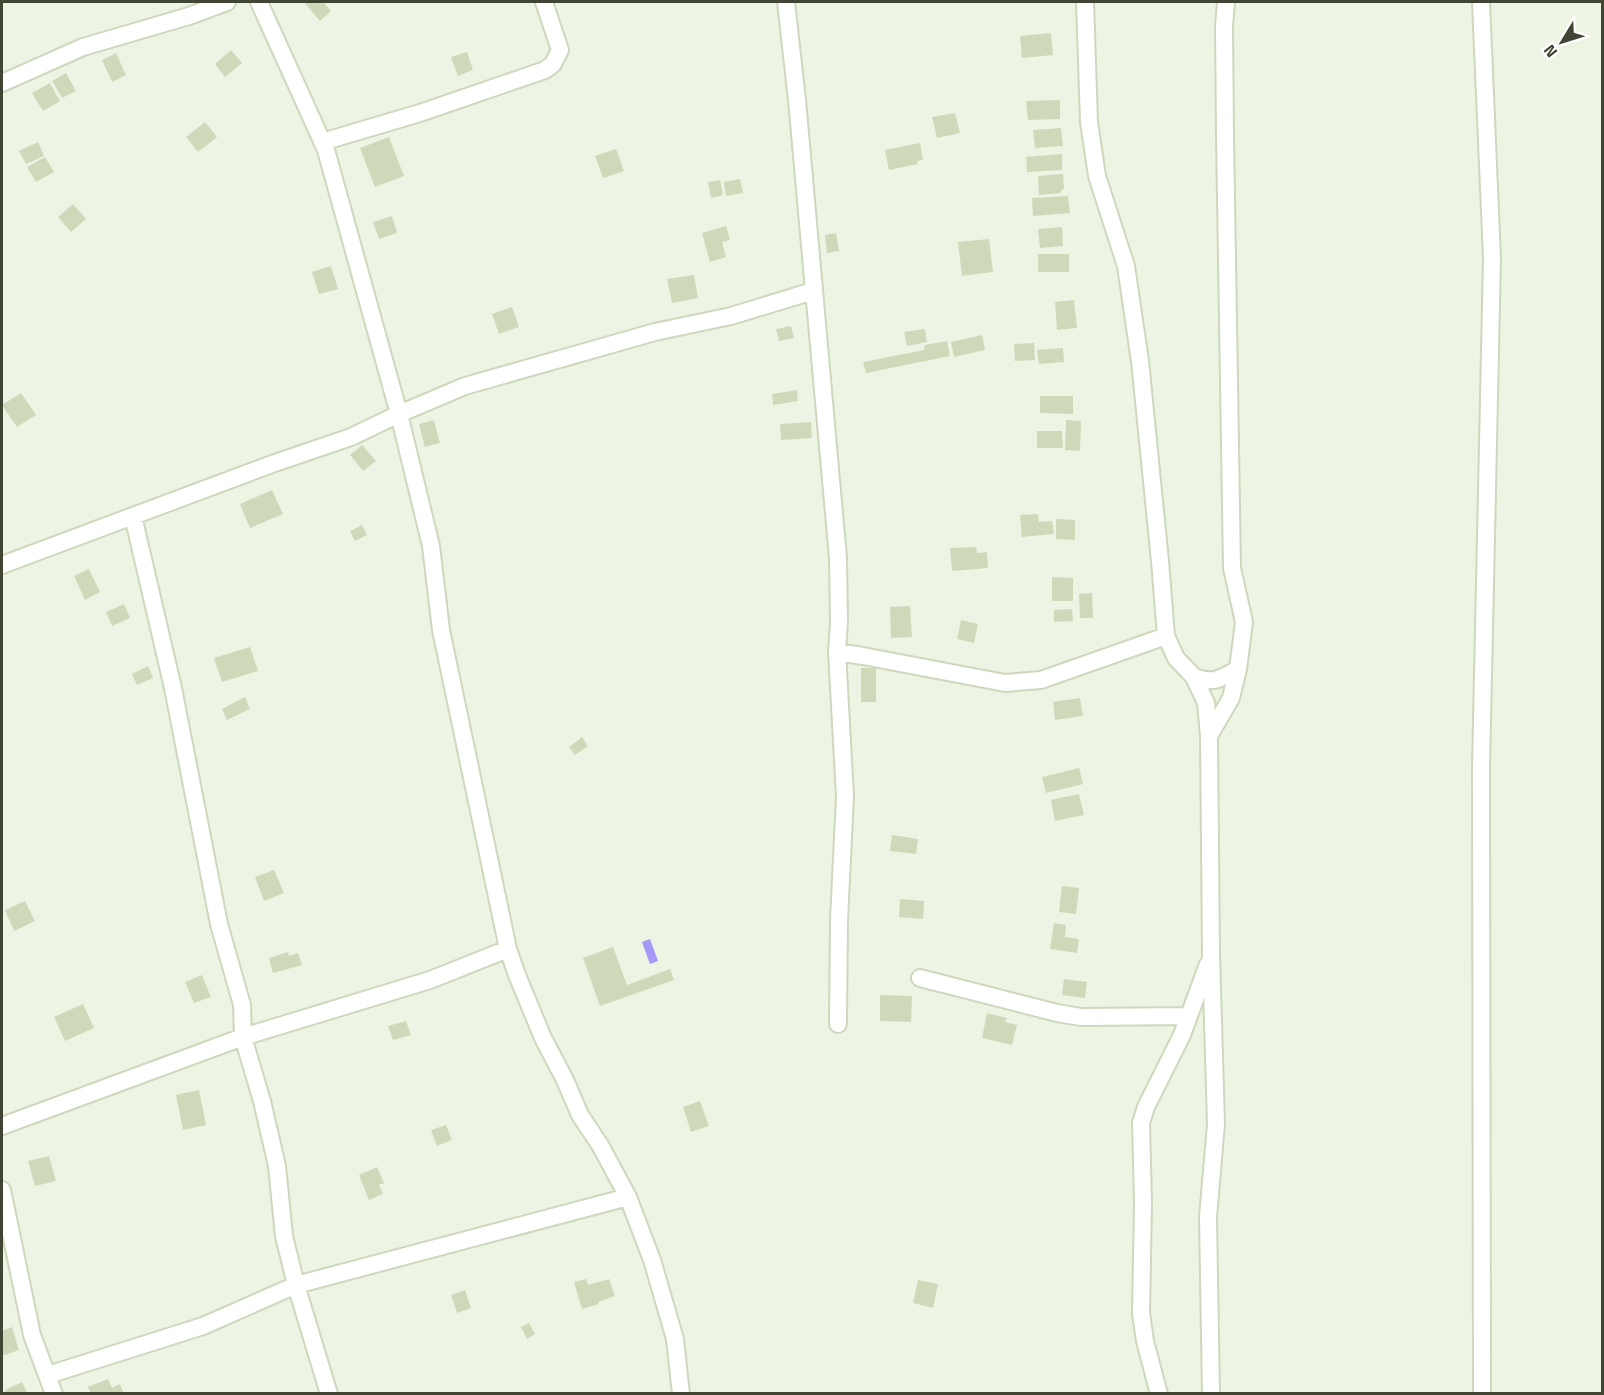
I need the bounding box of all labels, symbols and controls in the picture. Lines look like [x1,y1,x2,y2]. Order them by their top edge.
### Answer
north arrow [1532,12,1592,72]
text: N [1537,39,1563,63]

